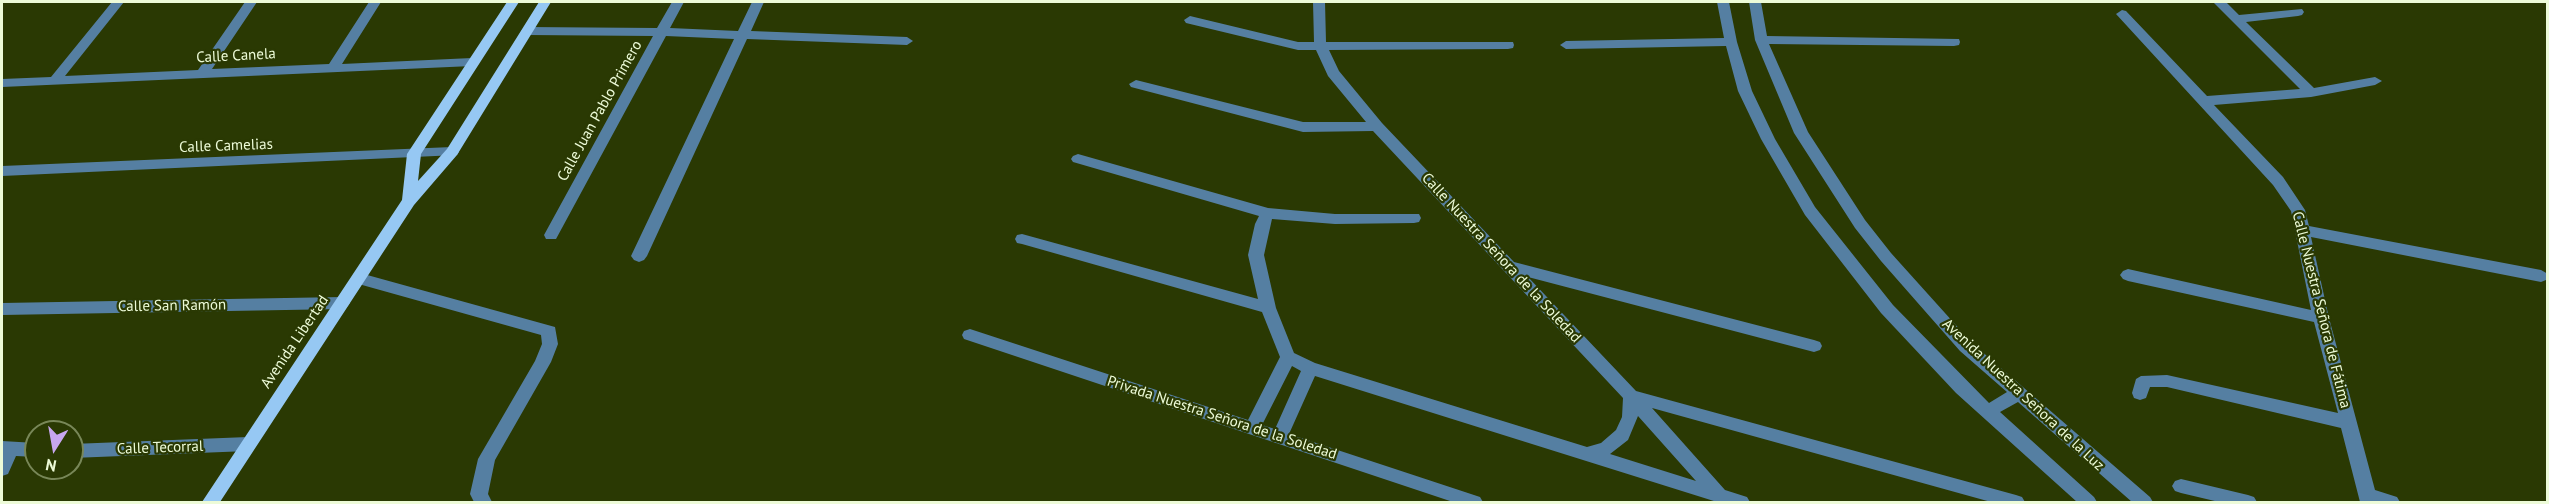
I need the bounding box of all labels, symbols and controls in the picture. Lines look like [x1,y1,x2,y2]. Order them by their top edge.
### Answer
street label: Calle Juan Pablo Primero [554,38,646,184]
street label: Calle Canela [196,45,276,67]
street label: Calle Camelias [179,135,273,157]
street label: Calle Nuestra Señora de la Soledad [1418,169,1584,347]
street label: Calle Nuestra Señora de Fátima [2288,210,2354,410]
street label: Avenida Libertad [257,292,333,392]
street label: Calle San Ramón [118,296,226,316]
street label: Avenida Nuestra Señora de la Luz [1938,315,2108,475]
street label: Privada Nuestra Señora de la Soledad [1105,372,1339,464]
north arrow [24,420,84,480]
street label: Calle Tecorral [116,437,204,459]
text: N [44,455,58,477]

